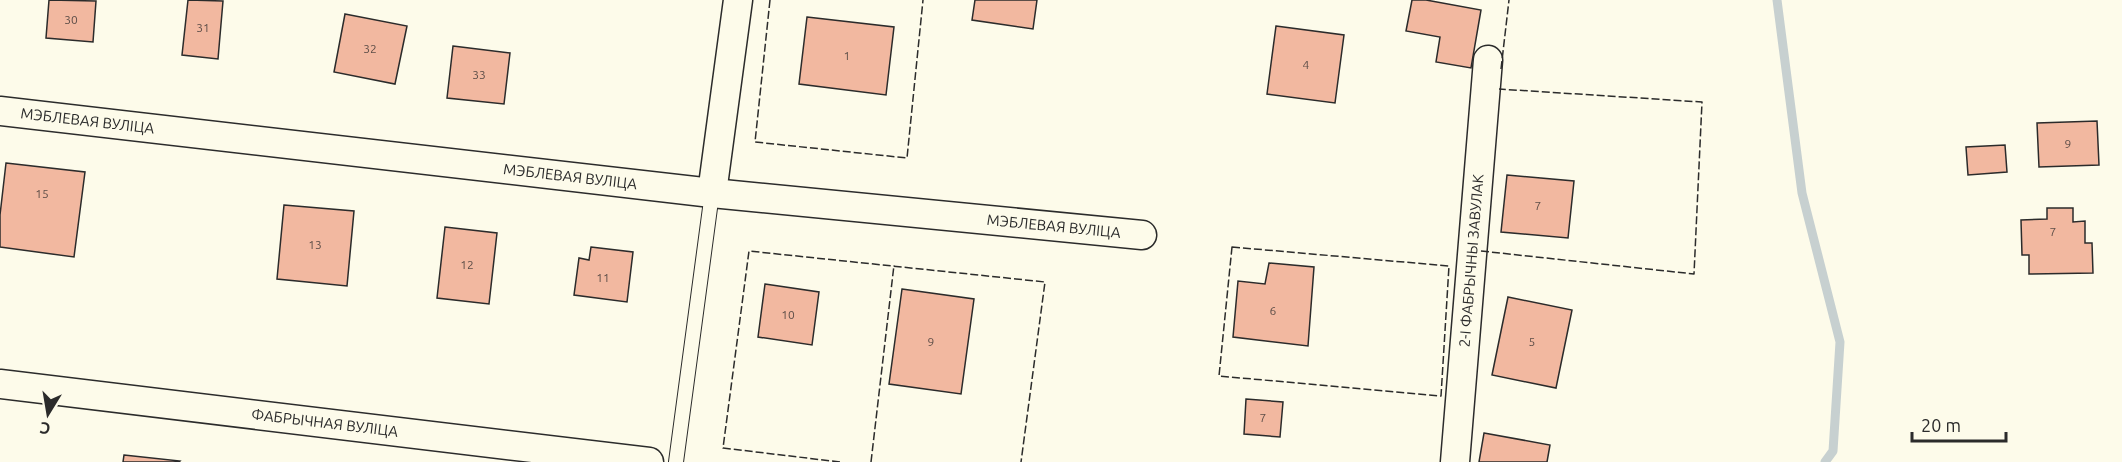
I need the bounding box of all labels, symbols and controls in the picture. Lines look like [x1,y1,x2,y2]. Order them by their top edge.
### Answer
house number: 30 [64,13,78,26]
house number: 31 [196,21,210,34]
house number: 32 [363,42,377,55]
house number: 1 [844,49,850,62]
house number: 4 [1303,58,1310,71]
house number: 33 [472,68,486,81]
street label: МЭБЛЕВАЯ ВУЛІЦА [20,104,156,137]
house number: 9 [2065,137,2071,150]
street label: МЭБЛЕВАЯ ВУЛІЦА [502,160,638,192]
street label: 2-І ФАБРЫЧНЫ ЗАВУЛАК [1455,173,1487,348]
house number: 15 [35,187,49,200]
house number: 7 [1535,199,1541,212]
street label: МЭБЛЕВАЯ ВУЛІЦА [986,211,1122,241]
house number: 7 [2050,225,2056,238]
house number: 13 [308,238,322,251]
house number: 12 [460,258,474,271]
house number: 11 [596,271,610,284]
house number: 6 [1270,304,1277,317]
house number: 10 [781,308,795,321]
house number: 9 [928,335,934,348]
house number: 5 [1529,335,1535,348]
north arrow [18,384,78,444]
street label: ФАБРЫЧНАЯ ВУЛІЦА [250,405,399,440]
scale bar [1912,405,2006,443]
house number: 7 [1260,411,1266,424]
text: 20 m [1921,415,1961,435]
text: С [38,419,52,439]

